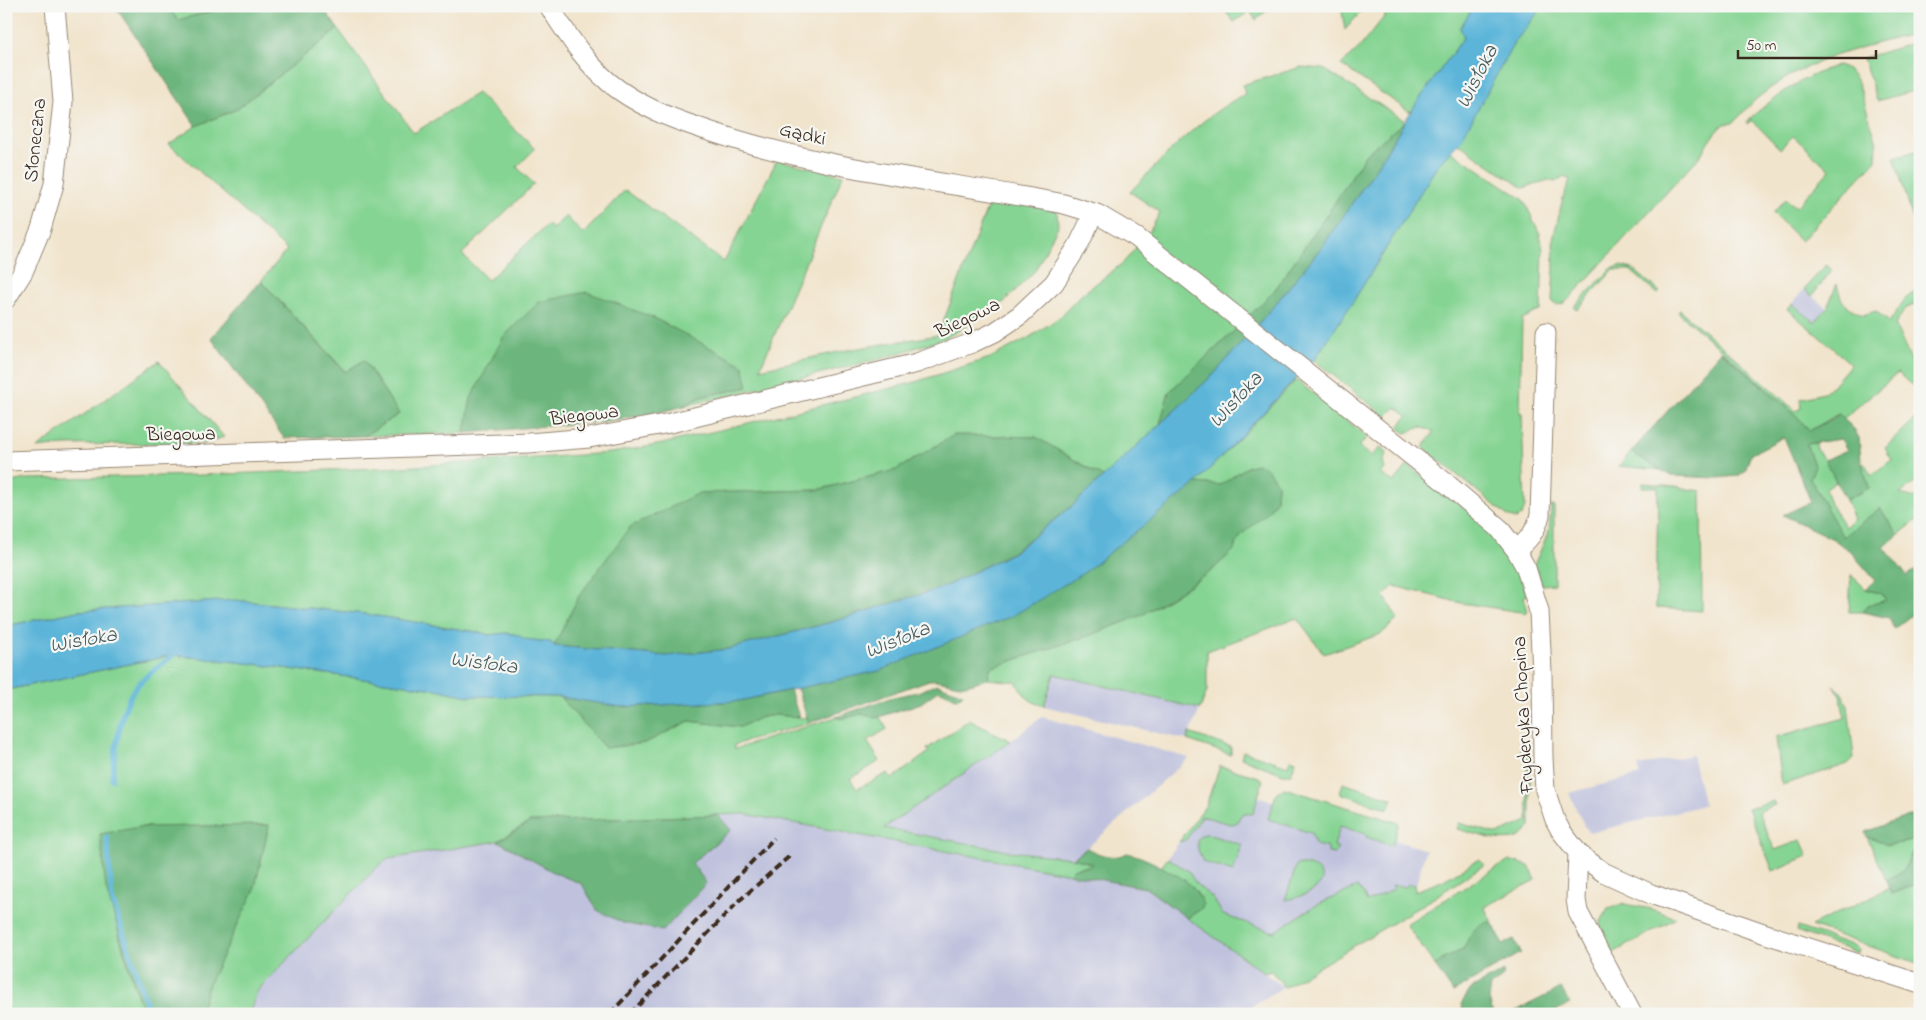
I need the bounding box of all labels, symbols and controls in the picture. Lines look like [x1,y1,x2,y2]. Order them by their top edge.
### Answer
scale bar [1738,28,1876,60]
text: 50 m [1746,35,1777,57]
water label: Wisłoka [1449,39,1507,114]
street label: Słoneczna [18,97,55,184]
street label: Gądki [776,116,829,155]
street label: Biegowa [930,291,1006,349]
water label: Wisłoka [1203,365,1271,435]
street label: Biegowa [547,398,621,436]
street label: Biegowa [145,420,216,452]
water label: Wisłoka [861,614,935,667]
water label: Wisłoka [48,620,120,662]
street label: Fryderyka Chopina [1506,636,1543,795]
water label: Wisłoka [448,645,520,683]

